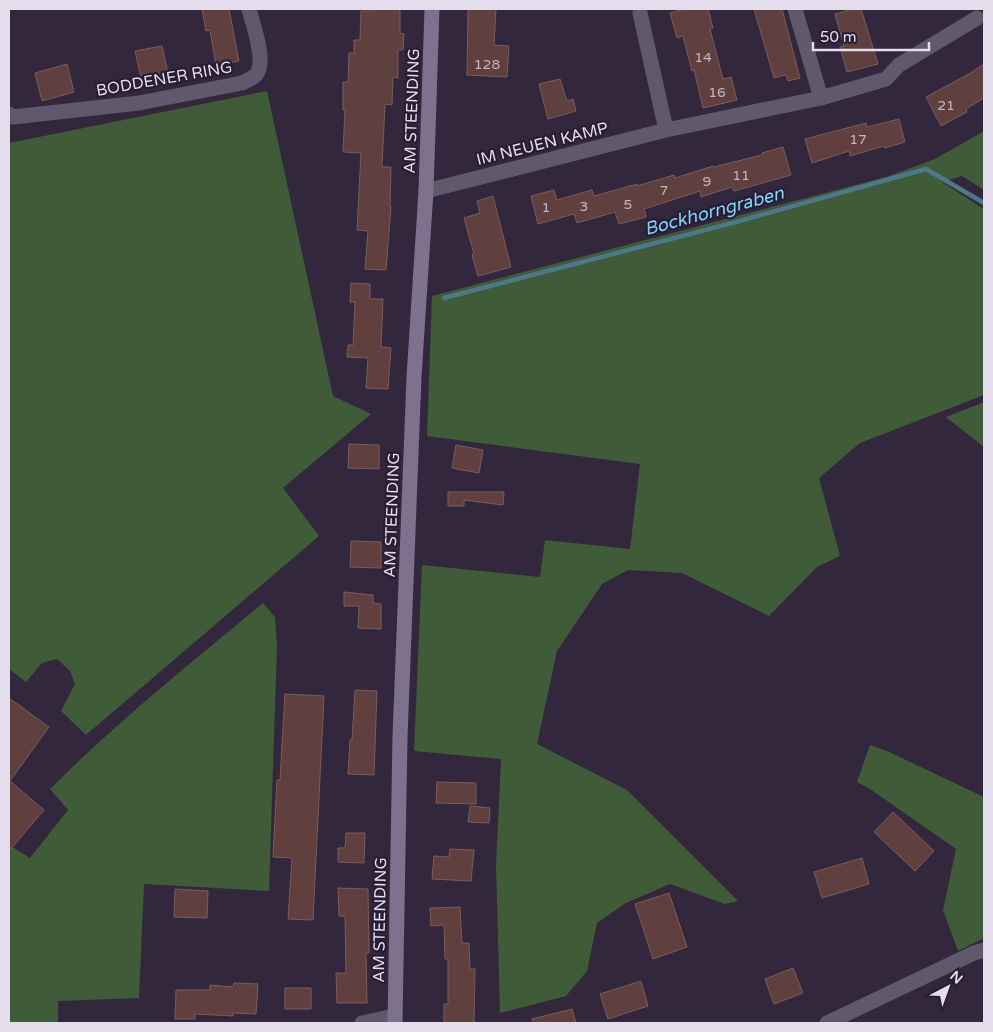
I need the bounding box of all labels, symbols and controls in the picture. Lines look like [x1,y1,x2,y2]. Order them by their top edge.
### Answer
scale bar [813,20,929,52]
text: 50 m [820,28,857,46]
street label: AM STEENDING [400,48,424,174]
house number: 14 [694,49,712,66]
house number: 128 [474,56,500,73]
street label: BODDENER RING [95,57,234,101]
house number: 16 [708,84,726,101]
house number: 21 [937,97,955,114]
street label: IM NEUEN KAMP [474,118,610,170]
house number: 17 [849,131,867,148]
house number: 11 [732,167,750,184]
house number: 9 [703,173,711,190]
water label: Bockhorngraben [642,182,787,240]
house number: 7 [660,182,668,199]
house number: 5 [624,196,632,213]
house number: 3 [580,198,588,215]
house number: 1 [542,199,550,216]
street label: AM STEENDING [380,452,404,578]
street label: AM STEENDING [369,857,391,983]
north arrow [923,962,973,1012]
text: N [946,967,966,988]

